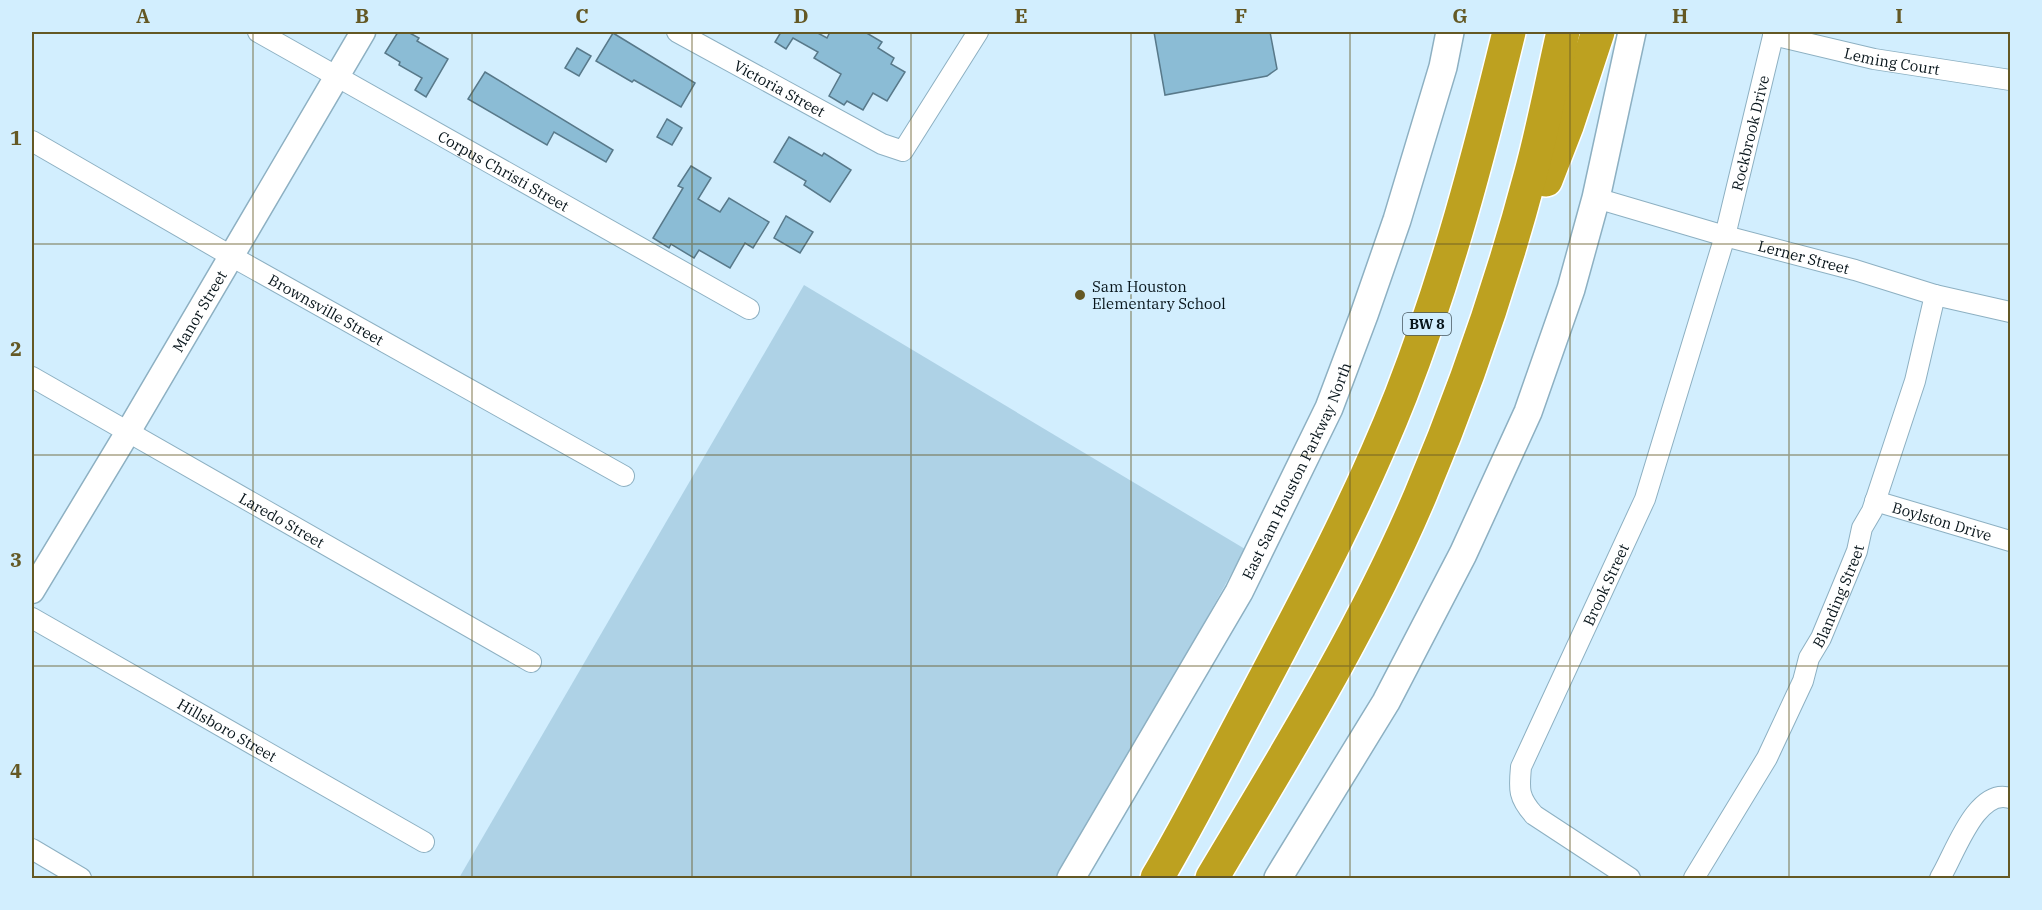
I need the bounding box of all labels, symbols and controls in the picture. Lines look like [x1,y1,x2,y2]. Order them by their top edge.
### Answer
text: A [136,2,150,29]
text: B [355,2,369,29]
text: C [575,2,589,29]
text: D [793,2,809,29]
text: E [1014,2,1028,29]
text: F [1235,2,1247,29]
text: G [1452,2,1468,29]
text: H [1672,2,1688,29]
text: I [1895,2,1903,29]
street label: Leming Court [1842,43,1941,79]
street label: Victoria Street [731,56,829,121]
street label: Rockbrook Drive [1727,73,1773,192]
text: 1 [10,124,22,151]
street label: Corpus Christi Street [435,126,572,215]
street label: Lerner Street [1756,236,1852,278]
street label: Manor Street [168,267,230,355]
street label: Brownsville Street [265,270,387,349]
place label: Sam Houston Elementary School [1092,277,1226,313]
marker: Sam Houston Elementary School [1073,288,1087,302]
road number: BW 8 [1403,313,1451,335]
text: 2 [10,335,22,362]
street label: East Sam Houston Parkway North [1237,359,1355,582]
street label: Laredo Street [236,488,328,552]
street label: Boylston Drive [1890,497,1994,545]
street label: Brook Street [1578,540,1633,628]
street label: Blanding Street [1808,543,1868,651]
text: 3 [10,546,22,573]
street label: Hillsboro Street [174,694,280,765]
text: 4 [10,757,22,784]

